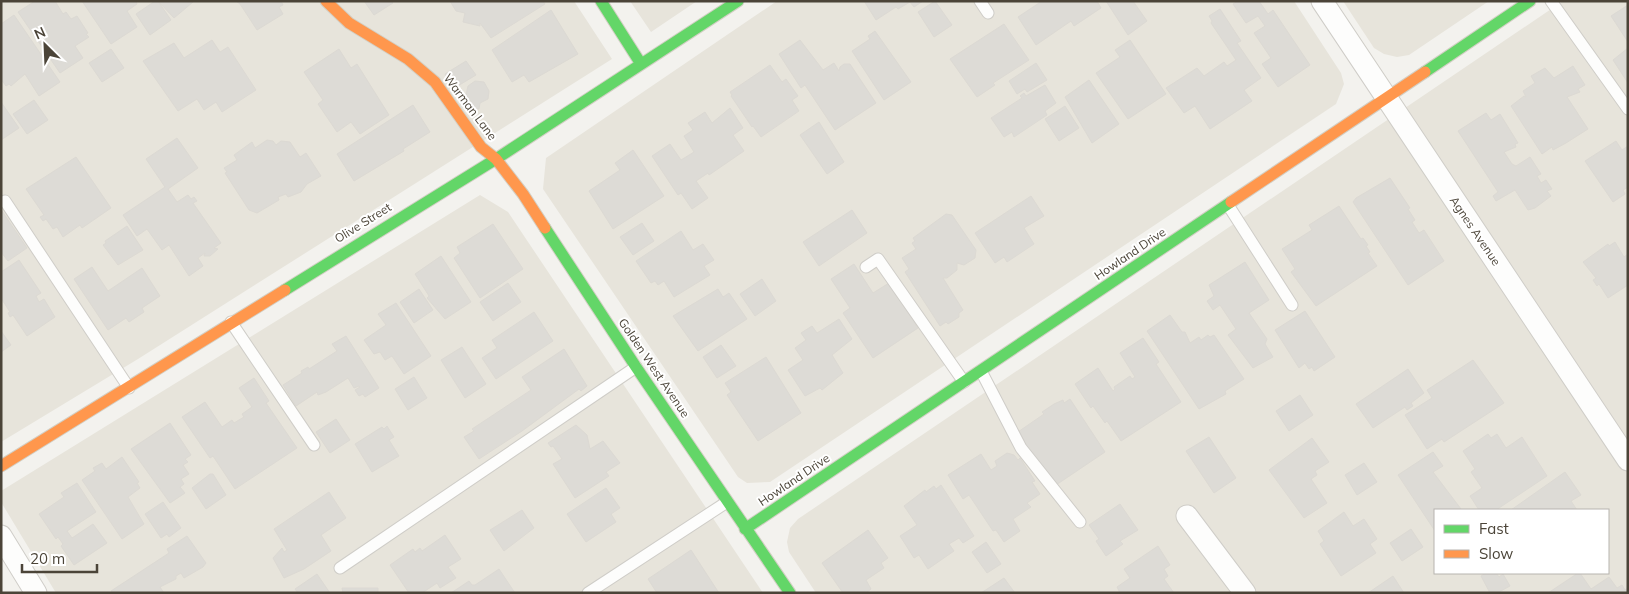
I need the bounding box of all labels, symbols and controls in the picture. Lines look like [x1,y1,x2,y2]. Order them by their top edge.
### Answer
north arrow [20,20,70,70]
text: N [31,23,48,43]
street label: Warman Lane [441,70,500,143]
street label: Agnes Avenue [1447,193,1504,268]
street label: Olive Street [332,199,394,246]
street label: Howland Drive [1091,224,1168,283]
street label: Golden West Avenue [616,315,693,420]
street label: Howland Drive [755,450,832,509]
legend [1434,509,1609,574]
text: Fast [1479,519,1509,538]
scale bar [22,542,98,574]
text: Slow [1479,544,1513,563]
text: 20 m [30,549,65,568]

